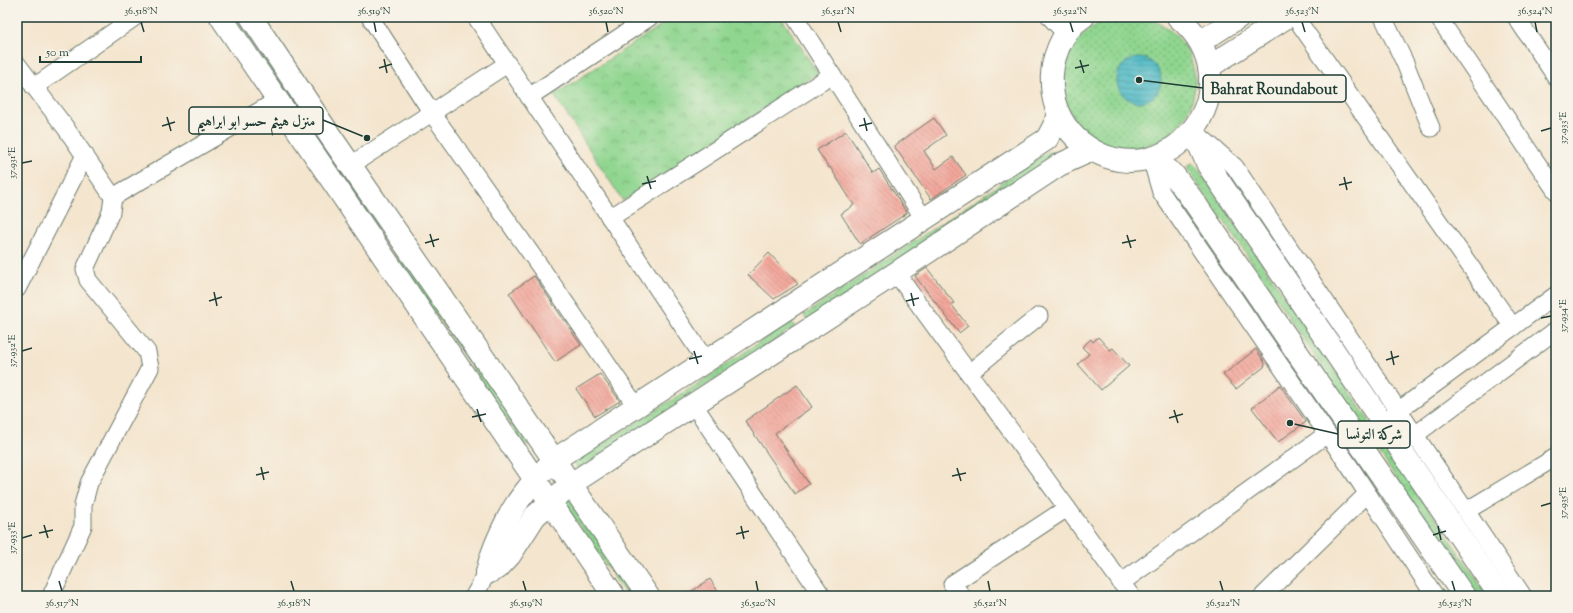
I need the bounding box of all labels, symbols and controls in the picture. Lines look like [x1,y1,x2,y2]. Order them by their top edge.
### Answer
text: 36.518°N [124,4,158,19]
text: 36.519°N [357,4,391,19]
text: 36.520°N [588,4,624,19]
text: 36.521°N [821,4,855,19]
text: 36.522°N [1053,4,1087,19]
text: 36.523°N [1285,4,1319,19]
text: 36.524°N [1518,4,1552,19]
scale bar [40,38,141,64]
text: 50 m [45,44,69,62]
callout: Bahrat Roundabout [1203,75,1346,102]
text: Bahrat Roundabout [1210,80,1338,101]
callout: منزل هيثم حسو ابو ابراهيم [189,107,323,134]
text: منزل هيثم حسو ابو ابراهيم [197,112,315,136]
text: 37.933°E [1556,112,1571,144]
text: 37.931°E [5,147,20,179]
text: 37.934°E [1556,299,1571,333]
text: 37.932°E [5,335,20,367]
callout: شركة التونسا [1338,421,1410,448]
text: شركة التونسا [1346,425,1402,446]
text: 37.935°E [1556,487,1571,519]
text: 37.933°E [5,522,20,554]
text: 36.517°N [45,596,79,611]
text: 36.518°N [277,596,311,611]
text: 36.519°N [509,596,543,611]
text: 36.520°N [740,596,776,611]
text: 36.521°N [973,596,1007,611]
text: 36.522°N [1206,596,1240,611]
text: 36.523°N [1438,596,1472,611]

